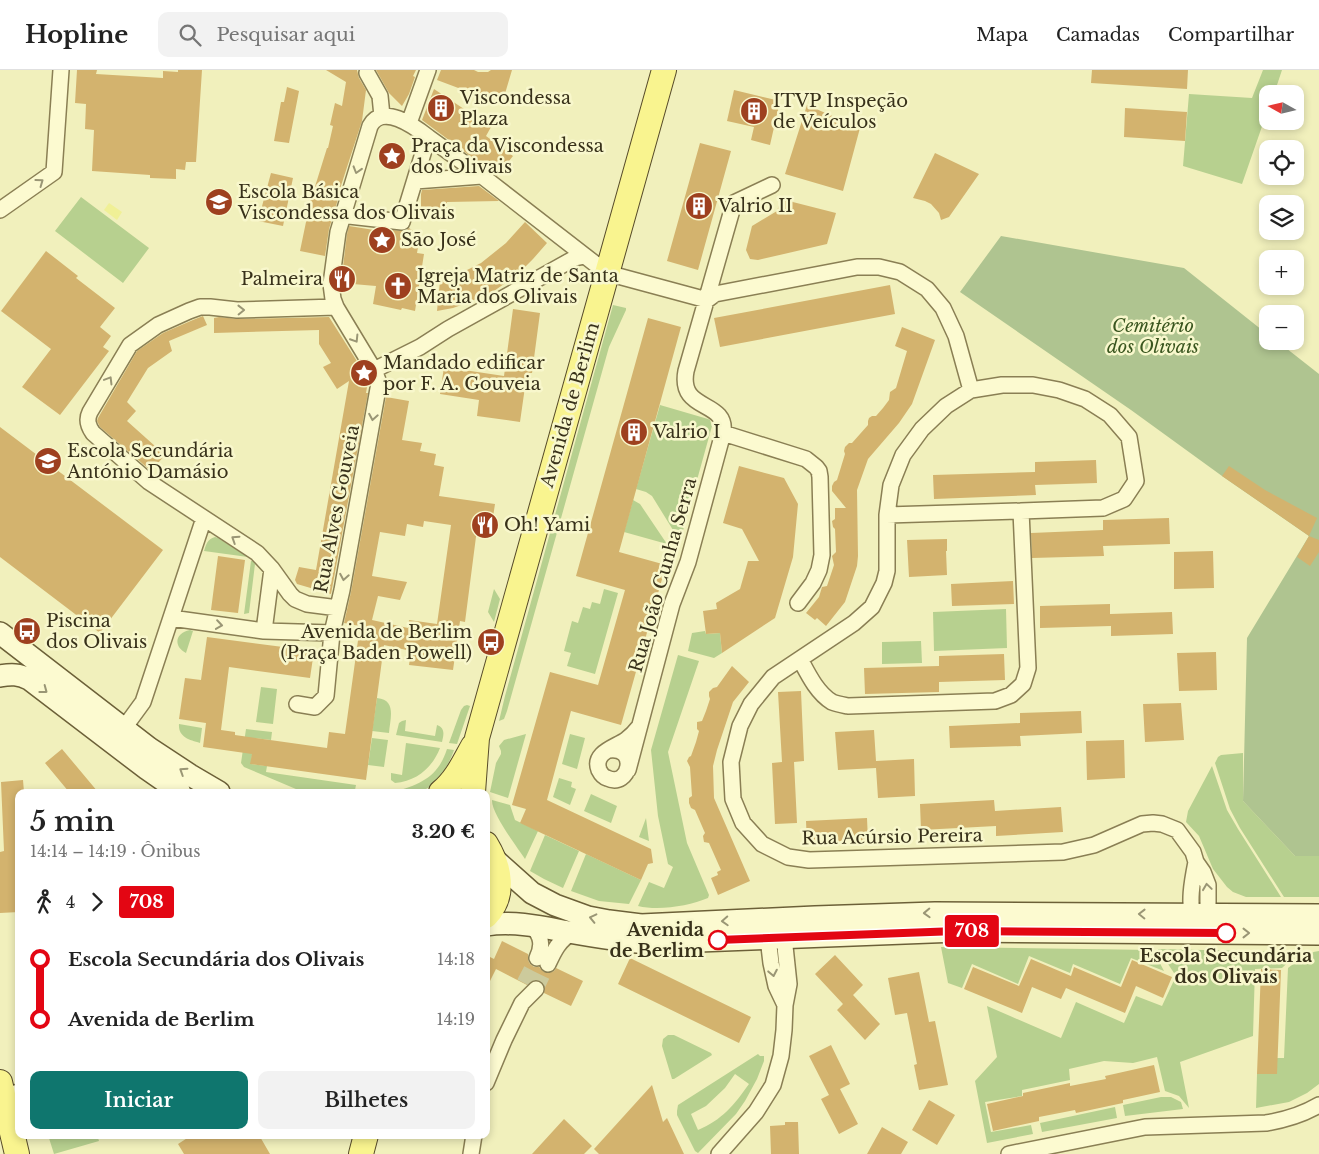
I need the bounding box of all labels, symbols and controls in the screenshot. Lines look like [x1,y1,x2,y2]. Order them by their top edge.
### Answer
search box [158,12,508,57]
text: Hopline [25,20,128,49]
icon: search [176,21,204,49]
text: Pesquisar aqui [216,23,355,46]
text: Mapa [976,24,1028,46]
text: Camadas [1056,24,1140,46]
text: Compartilhar [1168,24,1294,46]
north arrow [1259,85,1304,130]
map controls [1259,85,1304,350]
place label: Viscondessa Plaza [459,87,571,130]
place label: ITVP Inspeção de Veículos [773,90,908,133]
building icon: Viscondessa Plaza [426,93,456,123]
building icon: ITVP Inspeção de Veículos [739,96,769,126]
place label: Praça da Viscondessa dos Olivais [411,135,604,178]
button: locate [1259,140,1304,185]
place icon: Praça da Viscondessa dos Olivais [377,141,407,171]
one-way arrow [352,165,362,174]
one-way arrow [34,179,44,188]
place label: Escola Básica Viscondessa dos Olivais [237,181,455,224]
school or university icon: Escola Básica Viscondessa dos Olivais [204,187,234,217]
building icon: Valrio II [684,191,714,221]
place label: Valrio II [717,195,793,217]
button: layers [1259,195,1304,240]
place icon: São José [367,225,397,255]
place label: São José [401,229,476,251]
button: + [1259,250,1304,295]
restaurant icon: Palmeira [327,264,357,294]
place label: Igreja Matriz de Santa Maria dos Olivais [417,265,619,308]
place label: Palmeira [241,268,323,290]
church icon: Igreja Matriz de Santa Maria dos Olivais [383,271,413,301]
one-way arrow [238,305,245,315]
button: − [1259,305,1304,350]
park label: Cemitério dos Olivais [1107,315,1199,358]
street label: Avenida de Berlim [536,320,604,491]
one-way arrow [349,333,358,342]
place label: Mandado edificar por F. A. Gouveia [383,352,545,395]
place icon: Mandado edificar por F. A. Gouveia [349,358,379,388]
one-way arrow [103,377,112,386]
one-way arrow [369,413,379,421]
building icon: Valrio I [619,417,649,447]
place label: Valrio I [652,421,720,443]
street label: Rua Alves Gouveia [310,423,364,595]
place label: Escola Secundária António Damásio [66,440,233,483]
school or university icon: Escola Secundária António Damásio [33,446,63,476]
street label: Rua João Cunha Serra [625,475,701,675]
restaurant icon: Oh! Yami [470,510,500,540]
place label: Oh! Yami [504,514,590,536]
one-way arrow [231,535,240,545]
one-way arrow [340,573,350,581]
place label: Piscina dos Olivais [46,610,147,653]
bus stop icon: Piscina dos Olivais [12,616,42,646]
one-way arrow [215,619,224,629]
place label: Avenida de Berlim (Praça Baden Powell) [280,621,472,664]
bus stop icon: Avenida de Berlim (Praça Baden Powell) [476,627,506,657]
one-way arrow [38,685,47,693]
one-way arrow [180,768,189,777]
text: 5 min [30,804,115,839]
text: 3.20 € [412,820,475,843]
street label: Rua Acúrsio Pereira [801,824,983,850]
text: 14:14 – 14:19 · Ônibus [30,841,201,861]
one-way arrow [1202,883,1213,891]
icon: walk [30,888,58,916]
icon: forward [83,888,111,916]
text: 708 [129,891,164,913]
text: 4 [66,892,75,912]
one-way arrow [923,908,931,919]
one-way arrow [1138,909,1146,919]
one-way arrow [589,913,598,924]
one-way arrow [721,915,729,926]
line badge: 708 [943,915,1001,947]
place label: Avenida de Berlim [610,919,705,962]
text: 708 [955,920,989,942]
marker: Escola Secundária dos Olivais [1216,923,1236,943]
one-way arrow [1242,928,1250,938]
marker: Avenida de Berlim [708,930,728,950]
place label: Escola Secundária dos Olivais [1140,945,1313,988]
text: Escola Secundária dos Olivais [68,948,364,971]
text: 14:18 [437,949,475,969]
one-way arrow [767,968,778,977]
text: Avenida de Berlim [68,1008,254,1031]
text: 14:19 [437,1009,475,1029]
button: Iniciar [30,1071,248,1129]
button: Bilhetes [258,1071,475,1129]

